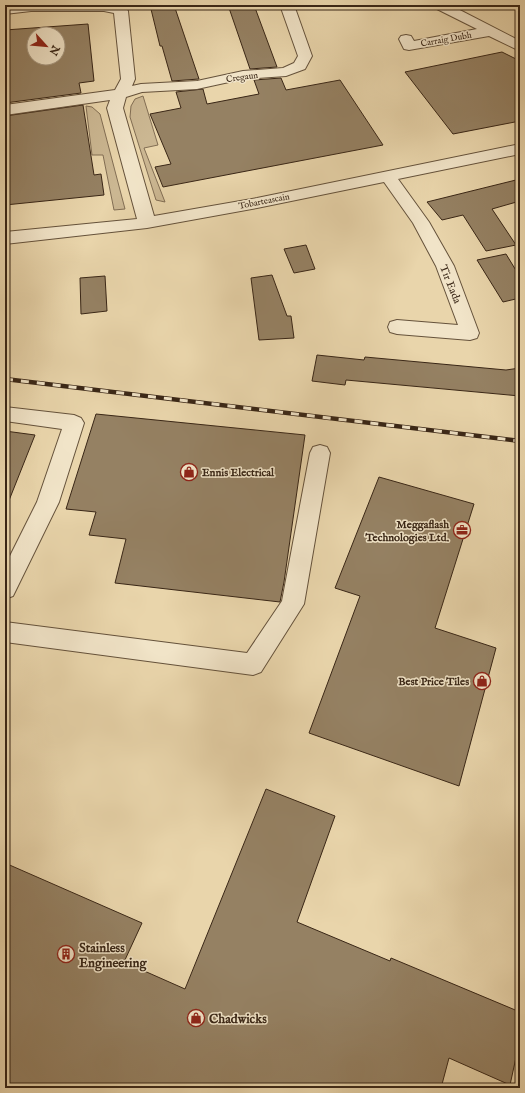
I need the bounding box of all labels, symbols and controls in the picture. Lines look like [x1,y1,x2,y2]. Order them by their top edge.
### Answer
north arrow [26,26,66,66]
street label: Carraig Dubh [420,30,473,49]
text: N [45,42,63,58]
street label: Cregaun [225,70,259,85]
street label: Tobarteascain [238,191,291,212]
street label: Tir Eada [436,263,464,306]
shop icon: Ennis Electrical [179,462,199,482]
place label: Ennis Electrical [202,466,275,480]
place label: Meggaflash Technologies Ltd. [365,518,450,545]
office icon: Meggaflash Technologies Ltd. [452,520,472,540]
shop icon: Best Price Tiles [472,671,492,691]
place label: Best Price Tiles [398,675,469,689]
place label: Stainless Engineering [79,940,147,972]
building icon: Stainless Engineering [56,944,76,964]
shop icon: Chadwicks [186,1008,206,1028]
place label: Chadwicks [209,1011,267,1028]

